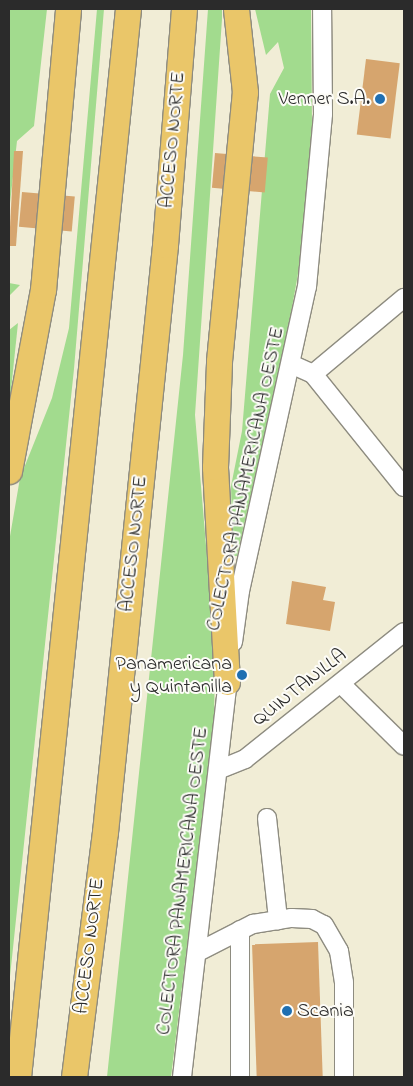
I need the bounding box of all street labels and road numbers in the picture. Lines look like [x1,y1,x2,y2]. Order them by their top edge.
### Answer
street label: ACCESO NORTE [155,71,191,209]
street label: COLECTORA PANAMERICANA OESTE [202,325,290,633]
street label: ACCESO NORTE [115,475,153,613]
street label: QUINTANILLA [248,644,352,732]
street label: COLECTORA PANAMERICANA OESTE [152,726,214,1036]
street label: ACCESO NORTE [70,877,110,1015]

